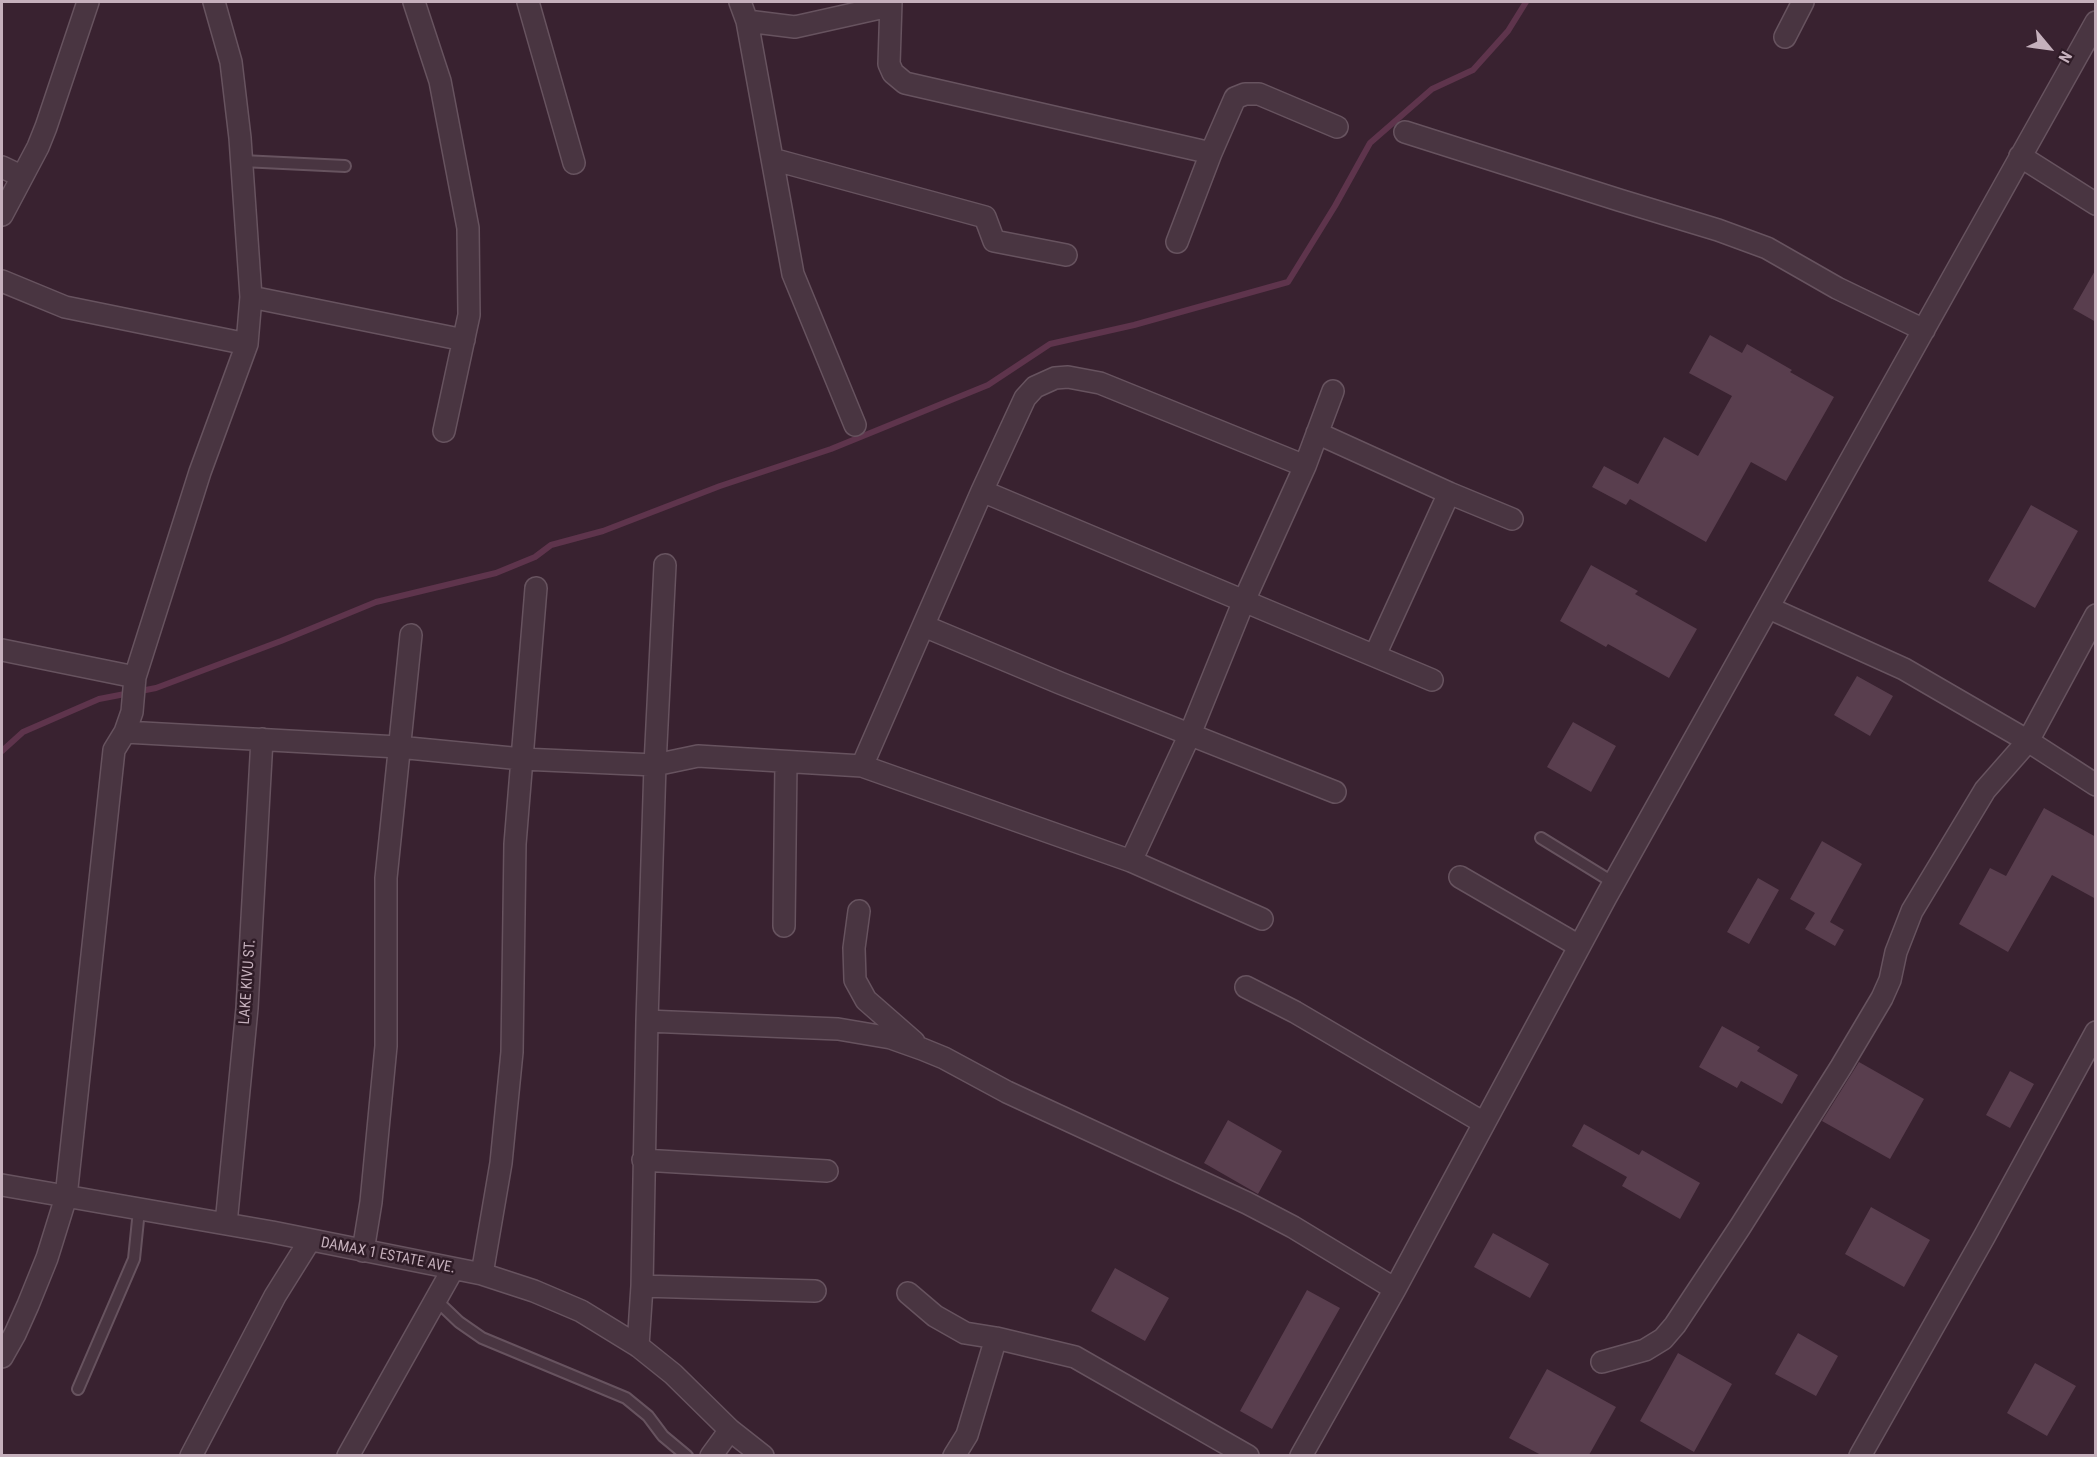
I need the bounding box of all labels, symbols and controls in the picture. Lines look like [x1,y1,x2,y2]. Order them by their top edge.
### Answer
north arrow [2019,18,2079,78]
text: N [2055,48,2076,66]
street label: LAKE KIVU ST. [236,939,260,1025]
street label: DAMAX 1 ESTATE AVE. [319,1234,457,1278]

